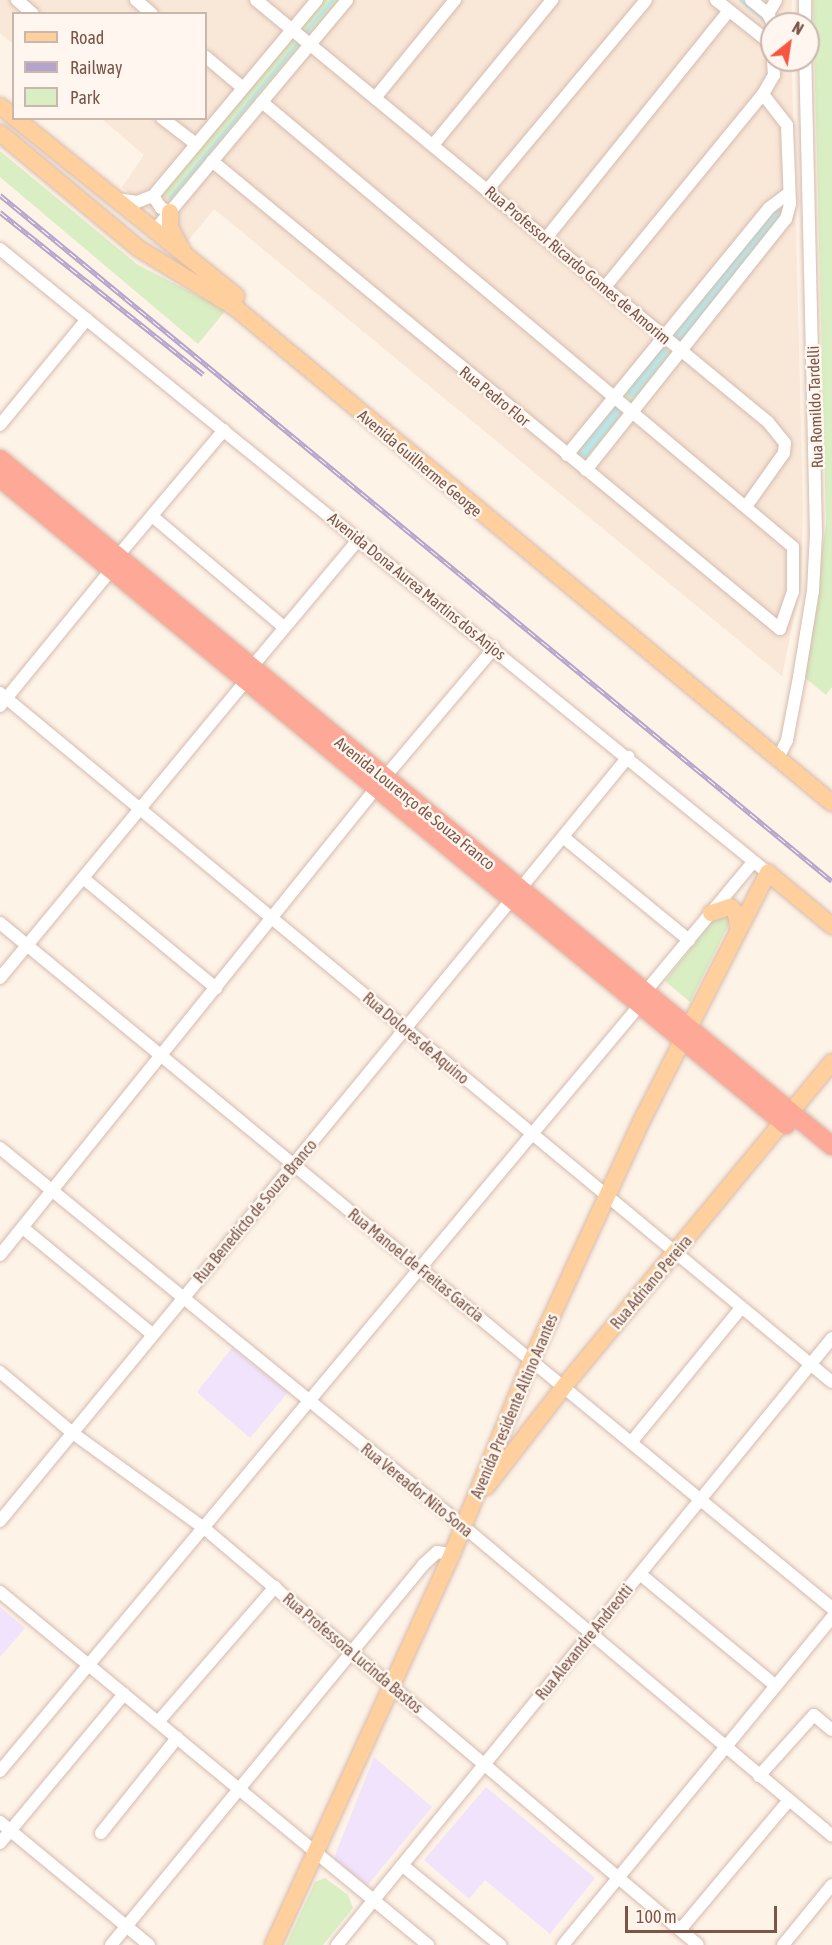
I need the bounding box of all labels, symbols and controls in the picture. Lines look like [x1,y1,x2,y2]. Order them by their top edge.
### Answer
legend [12,12,207,120]
north arrow [760,12,820,72]
text: N [789,18,807,38]
text: Road [70,27,104,48]
text: Railway [70,57,122,78]
text: Park [70,87,100,108]
street label: Rua Professor Ricardo Gomes de Amorim [481,182,675,348]
street label: Rua Romildo Tardelli [803,345,827,469]
street label: Rua Pedro Flor [456,362,534,430]
street label: Avenida Guilherme George [354,405,486,521]
street label: Avenida Dona Aurea Martins dos Anjos [324,508,510,664]
street label: Avenida Lourenço de Souza Franco [331,732,499,874]
street label: Rua Dolores de Aquino [359,988,473,1088]
street label: Rua Benedicto de Souza Branco [189,1135,321,1287]
street label: Rua Manoel de Freitas Garcia [344,1204,488,1326]
street label: Rua Adriano Pereira [606,1231,696,1333]
street label: Avenida Presidente Altino Arantes [466,1311,562,1501]
street label: Rua Vereador Nito Sona [357,1439,477,1541]
street label: Rua Alexandre Andreotti [531,1580,637,1704]
street label: Rua Professora Lucinda Bastos [279,1589,427,1717]
scale bar [628,1894,780,1932]
text: 100 m [636,1906,677,1927]

